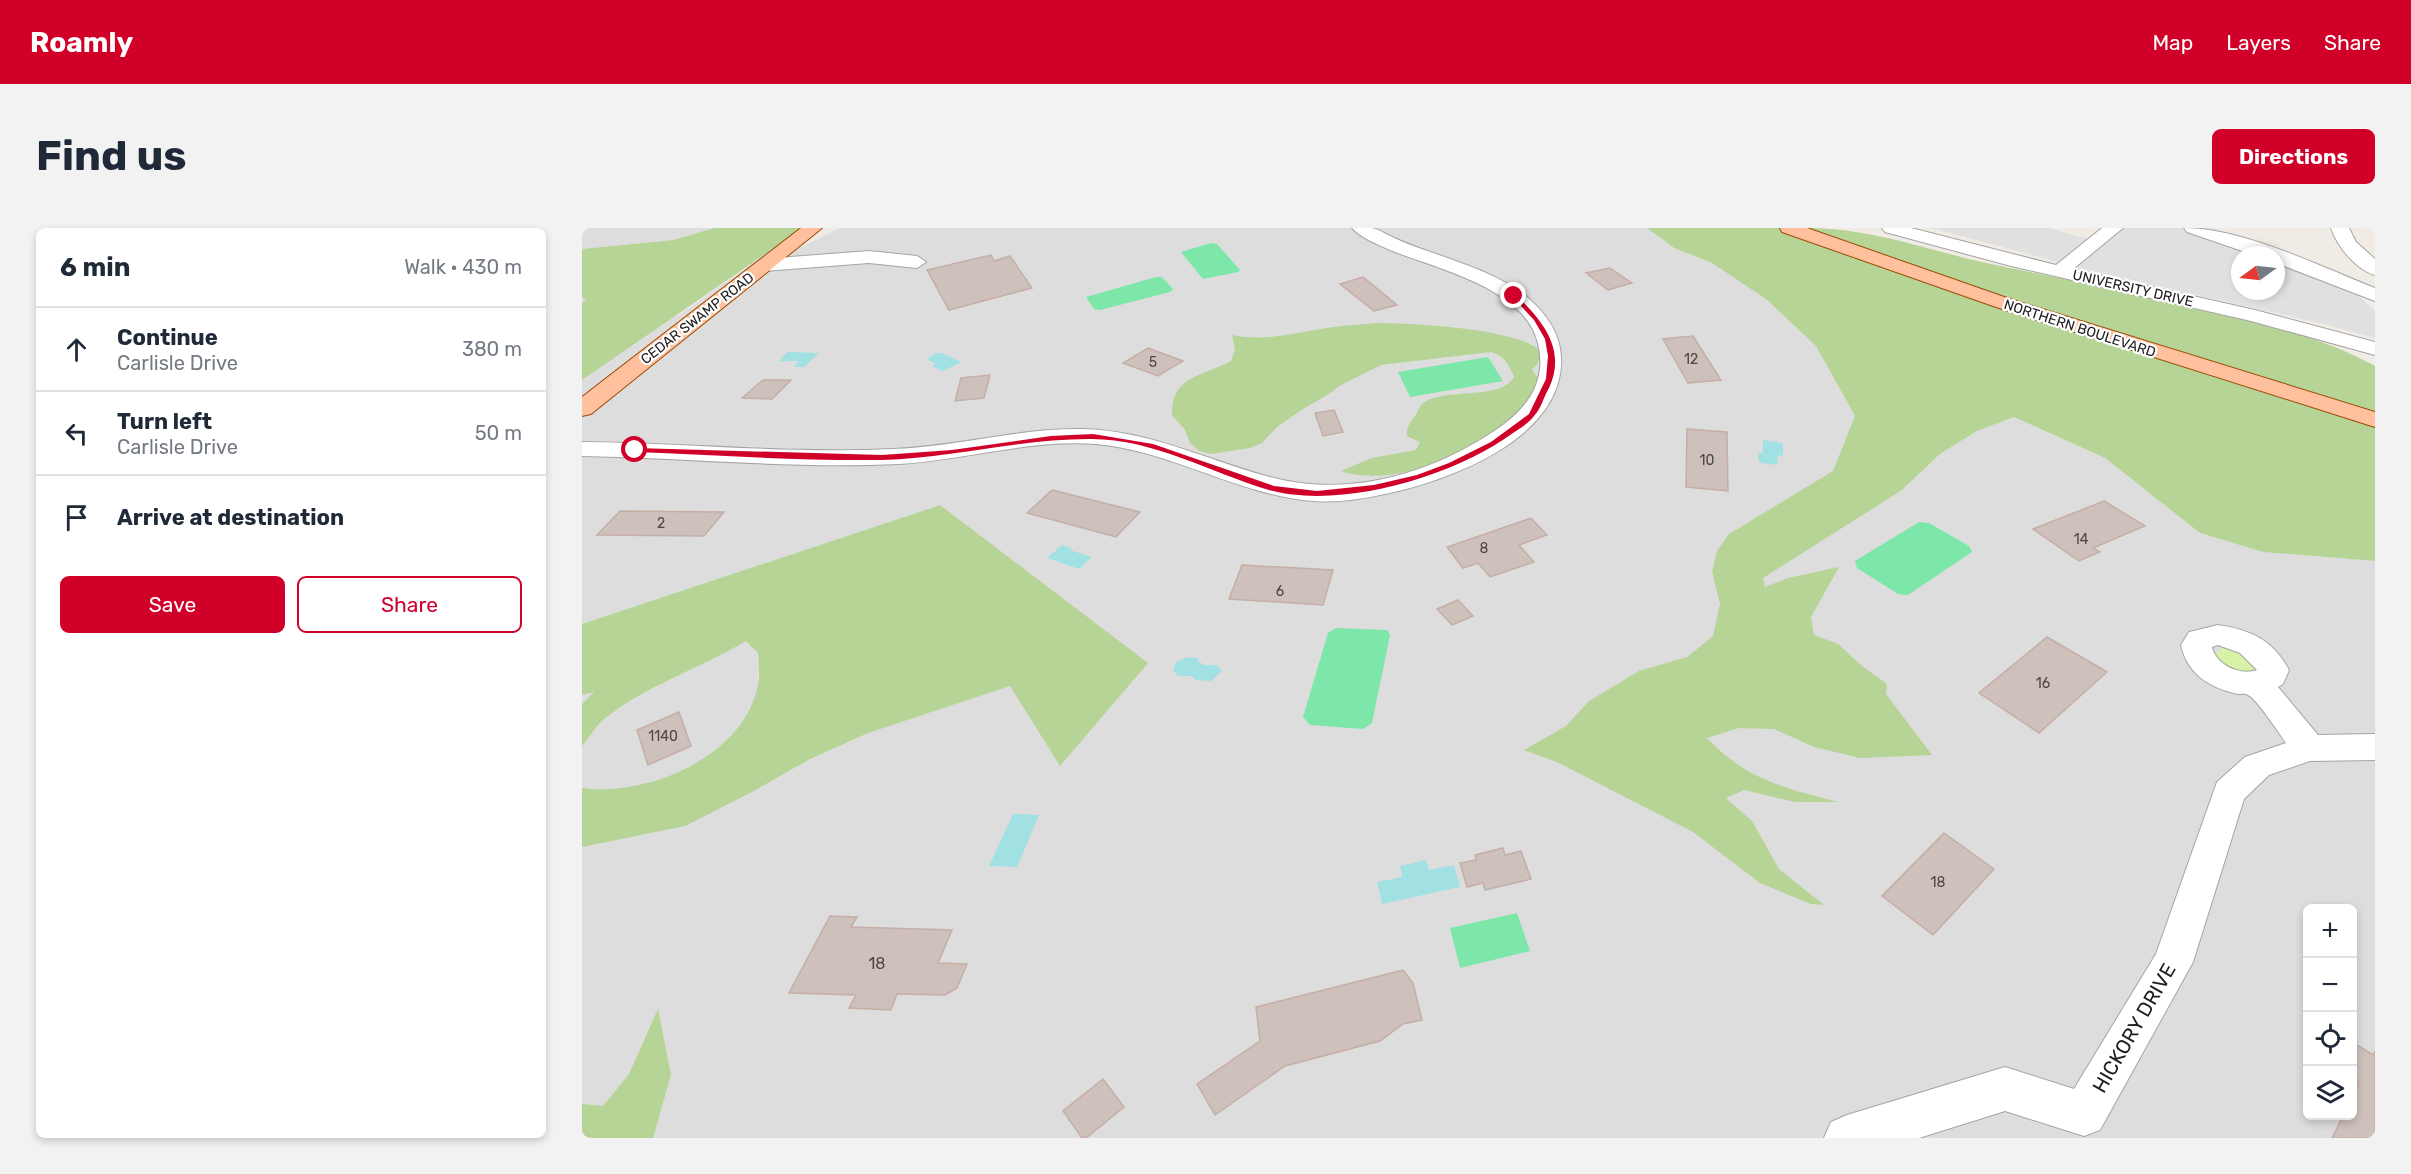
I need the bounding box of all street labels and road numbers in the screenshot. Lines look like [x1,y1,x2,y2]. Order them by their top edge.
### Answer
street label: UNIVERSITY DRIVE [2071,266,2195,311]
street label: CEDAR SWAMP ROAD [637,269,757,368]
street label: NORTHERN BOULEVARD [2002,296,2158,361]
street label: HICKORY DRIVE [2087,959,2181,1097]

